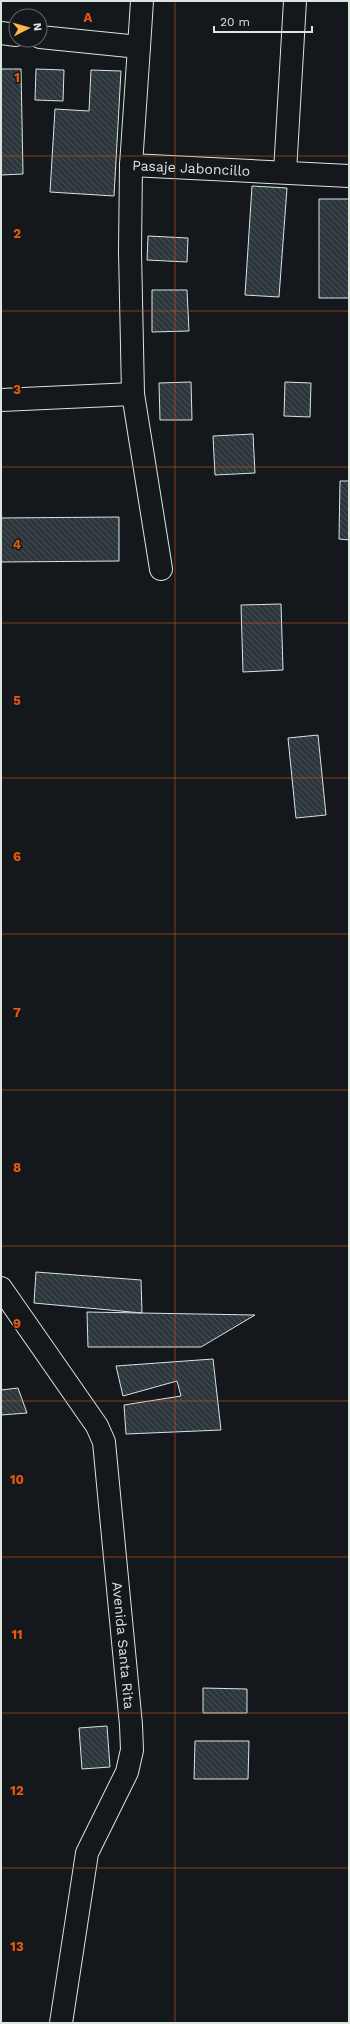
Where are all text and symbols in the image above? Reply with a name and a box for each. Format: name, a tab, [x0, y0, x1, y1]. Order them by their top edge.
north arrow	[8, 8, 48, 48]
scale bar	[214, 8, 312, 34]
text: A	[84, 10, 93, 25]
text: 20 m	[220, 15, 250, 29]
text: N	[31, 22, 44, 32]
text: 1	[14, 70, 20, 85]
street label: Pasaje Jaboncillo	[132, 157, 251, 179]
text: 2	[13, 226, 21, 241]
text: 3	[13, 382, 21, 397]
text: 4	[13, 537, 22, 552]
text: 5	[13, 693, 21, 708]
text: 6	[13, 849, 21, 864]
text: 7	[13, 1005, 21, 1020]
text: 8	[13, 1160, 21, 1175]
text: 9	[13, 1316, 21, 1331]
text: 10	[10, 1472, 24, 1487]
street label: Avenida Santa Rita	[109, 1581, 137, 1710]
text: 11	[11, 1627, 23, 1642]
text: 12	[10, 1783, 24, 1798]
text: 13	[10, 1939, 24, 1954]

